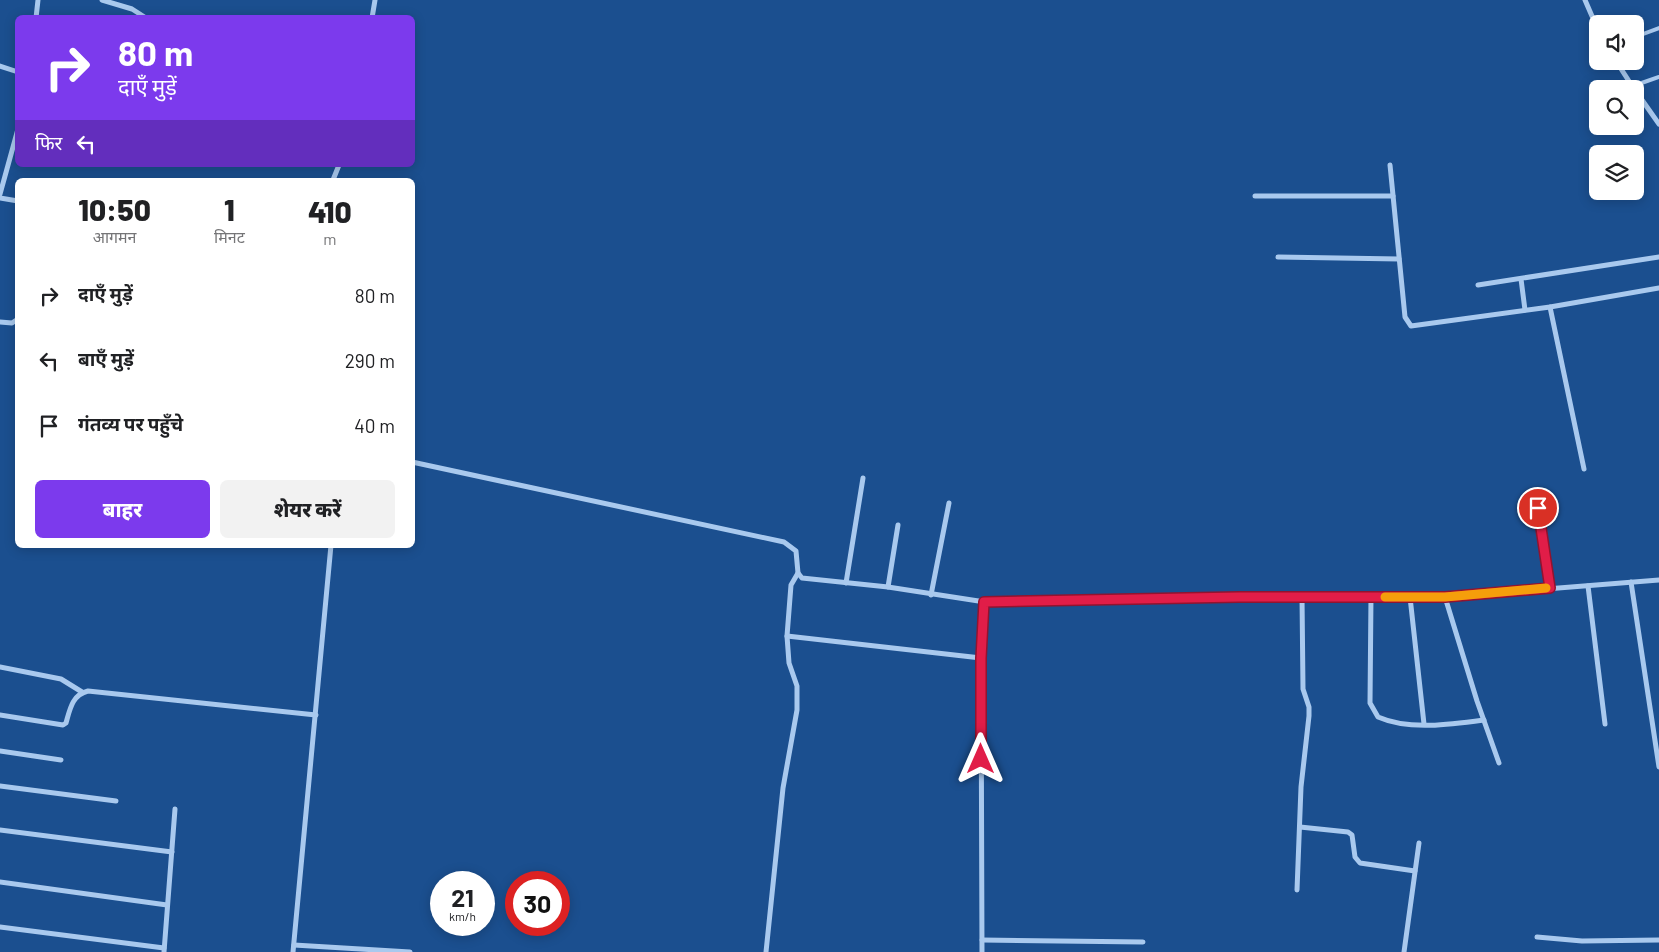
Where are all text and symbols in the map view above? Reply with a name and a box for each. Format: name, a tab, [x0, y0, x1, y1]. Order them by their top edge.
map controls	[1589, 15, 1644, 200]
button: sound	[1589, 15, 1644, 70]
text: 80 m	[118, 31, 193, 73]
icon: right	[35, 35, 100, 100]
text: दाएँ मुड़ें	[118, 73, 177, 99]
button: search	[1589, 80, 1644, 135]
icon: left	[72, 130, 100, 158]
text: फिर	[35, 131, 62, 154]
button: layers	[1589, 145, 1644, 200]
text: 10:50	[78, 191, 151, 227]
text: 1	[224, 191, 235, 227]
text: 410	[308, 193, 352, 229]
text: आगमन	[93, 227, 136, 246]
text: मिनट	[214, 227, 245, 246]
text: m	[323, 229, 336, 248]
icon: right	[35, 282, 63, 310]
text: दाएँ मुड़ें	[78, 282, 133, 305]
text: 80 m	[355, 284, 395, 307]
icon: left	[35, 347, 63, 375]
text: बाएँ मुड़ें	[78, 347, 134, 370]
text: 290 m	[345, 349, 395, 372]
icon: arrive	[35, 412, 63, 440]
text: गंतव्य पर पहुँचे	[78, 412, 183, 435]
text: 40 m	[354, 414, 395, 437]
button: बाहर	[35, 480, 210, 538]
button: शेयर करें	[220, 480, 395, 538]
pin	[1517, 487, 1559, 529]
icon: arrive	[1524, 494, 1552, 522]
position arrow	[954, 732, 1006, 784]
speed limit sign: 30	[505, 871, 570, 936]
text: 21	[451, 882, 474, 912]
text: km/h	[449, 909, 476, 923]

